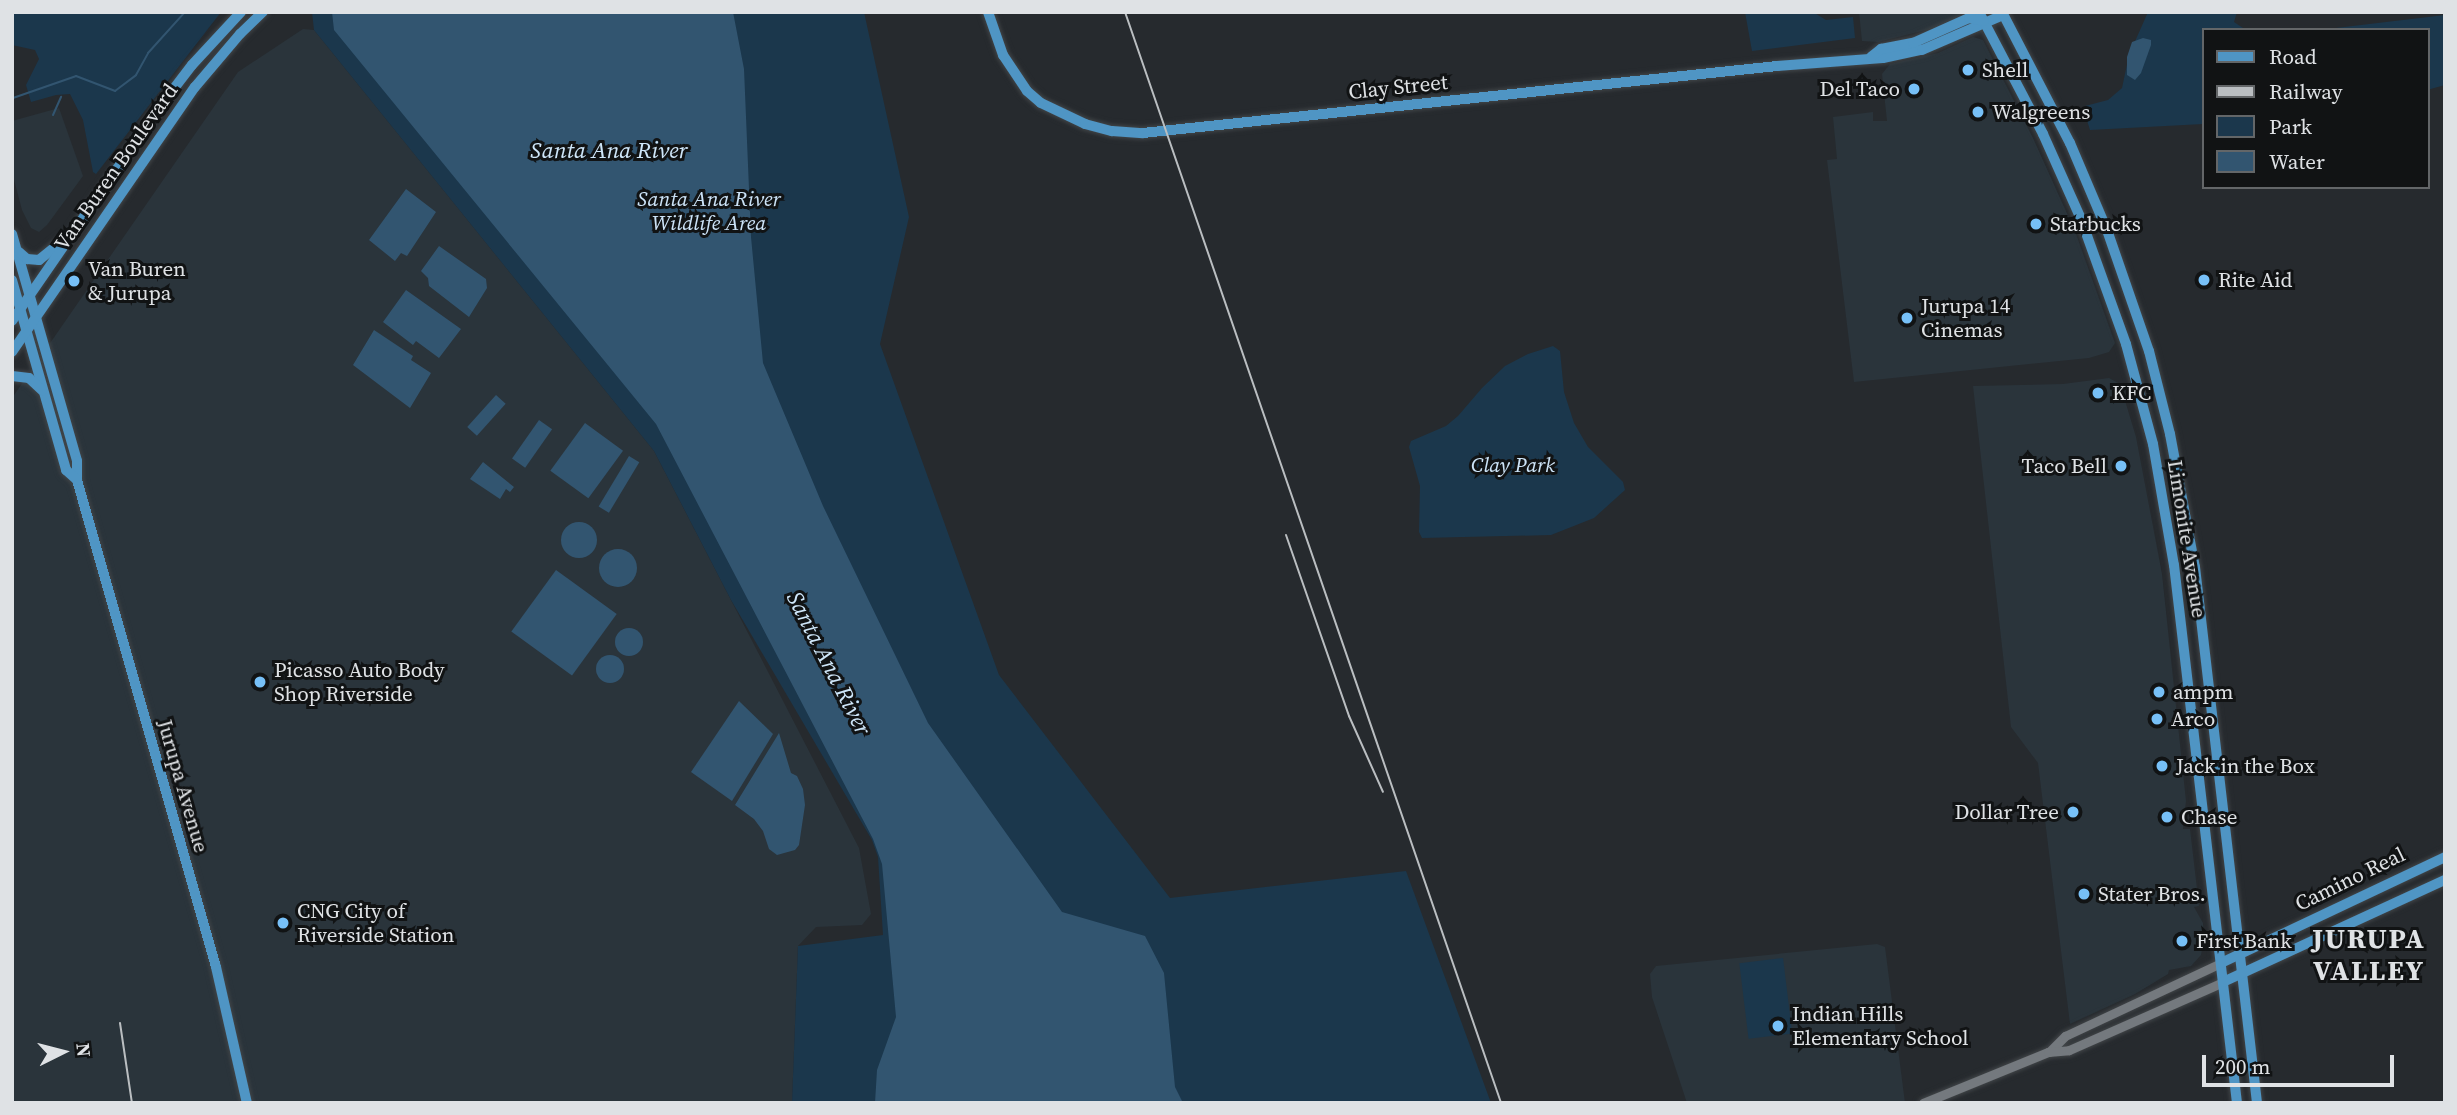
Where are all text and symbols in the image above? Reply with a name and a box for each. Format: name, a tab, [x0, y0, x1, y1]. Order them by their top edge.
legend	[2202, 28, 2429, 189]
text: Road	[2269, 42, 2317, 71]
place label: Shell	[1982, 57, 2028, 83]
marker: Shell	[1960, 62, 1976, 78]
street label: Clay Street	[1347, 69, 1449, 105]
place label: Del Taco	[1819, 76, 1900, 102]
text: Railway	[2269, 77, 2343, 106]
street label: Van Buren Boulevard	[49, 79, 183, 255]
marker: Del Taco	[1906, 81, 1922, 97]
place label: Walgreens	[1992, 99, 2090, 125]
marker: Walgreens	[1970, 104, 1986, 120]
text: Park	[2269, 112, 2312, 141]
water label: Santa Ana River	[530, 136, 688, 164]
text: Water	[2269, 147, 2325, 176]
park label: Santa Ana River Wildlife Area	[637, 186, 781, 236]
place label: Starbucks	[2050, 211, 2141, 237]
marker: Starbucks	[2028, 216, 2044, 232]
place label: Van Buren & Jurupa	[88, 256, 186, 306]
place label: Rite Aid	[2218, 267, 2292, 293]
marker: Rite Aid	[2196, 272, 2212, 288]
marker: Van Buren & Jurupa	[66, 273, 82, 289]
place label: Jurupa 14 Cinemas	[1921, 293, 2010, 343]
marker: Jurupa 14 Cinemas	[1899, 310, 1915, 326]
place label: KFC	[2112, 380, 2151, 406]
marker: KFC	[2090, 385, 2106, 401]
park label: Clay Park	[1471, 452, 1555, 478]
place label: Taco Bell	[2022, 453, 2107, 479]
marker: Taco Bell	[2113, 458, 2129, 474]
street label: Limonite Avenue	[2162, 458, 2212, 620]
water label: Santa Ana River	[781, 587, 877, 739]
place label: Picasso Auto Body Shop Riverside	[274, 657, 445, 707]
marker: Picasso Auto Body Shop Riverside	[252, 674, 268, 690]
place label: ampm	[2173, 679, 2233, 705]
marker: ampm	[2151, 684, 2167, 700]
place label: Arco	[2171, 706, 2215, 732]
marker: Arco	[2149, 711, 2165, 727]
street label: Jurupa Avenue	[152, 717, 214, 855]
place label: Jack in the Box	[2176, 753, 2315, 779]
marker: Jack in the Box	[2154, 758, 2170, 774]
place label: Dollar Tree	[1954, 799, 2059, 825]
marker: Dollar Tree	[2065, 804, 2081, 820]
place label: Chase	[2181, 804, 2237, 830]
marker: Chase	[2159, 809, 2175, 825]
street label: Camino Real	[2291, 842, 2409, 916]
place label: Stater Bros.	[2098, 881, 2206, 907]
marker: Stater Bros.	[2076, 886, 2092, 902]
place label: CNG City of Riverside Station	[297, 898, 454, 948]
marker: CNG City of Riverside Station	[275, 915, 291, 931]
district label: JURUPA VALLEY	[2313, 921, 2425, 987]
place label: First Bank	[2196, 928, 2292, 954]
marker: First Bank	[2174, 933, 2190, 949]
place label: Indian Hills Elementary School	[1792, 1001, 1969, 1051]
north arrow	[28, 1017, 98, 1087]
marker: Indian Hills Elementary School	[1770, 1018, 1786, 1034]
text: N	[70, 1042, 98, 1058]
scale bar	[2205, 1042, 2398, 1086]
text: 200 m	[2215, 1052, 2270, 1081]

